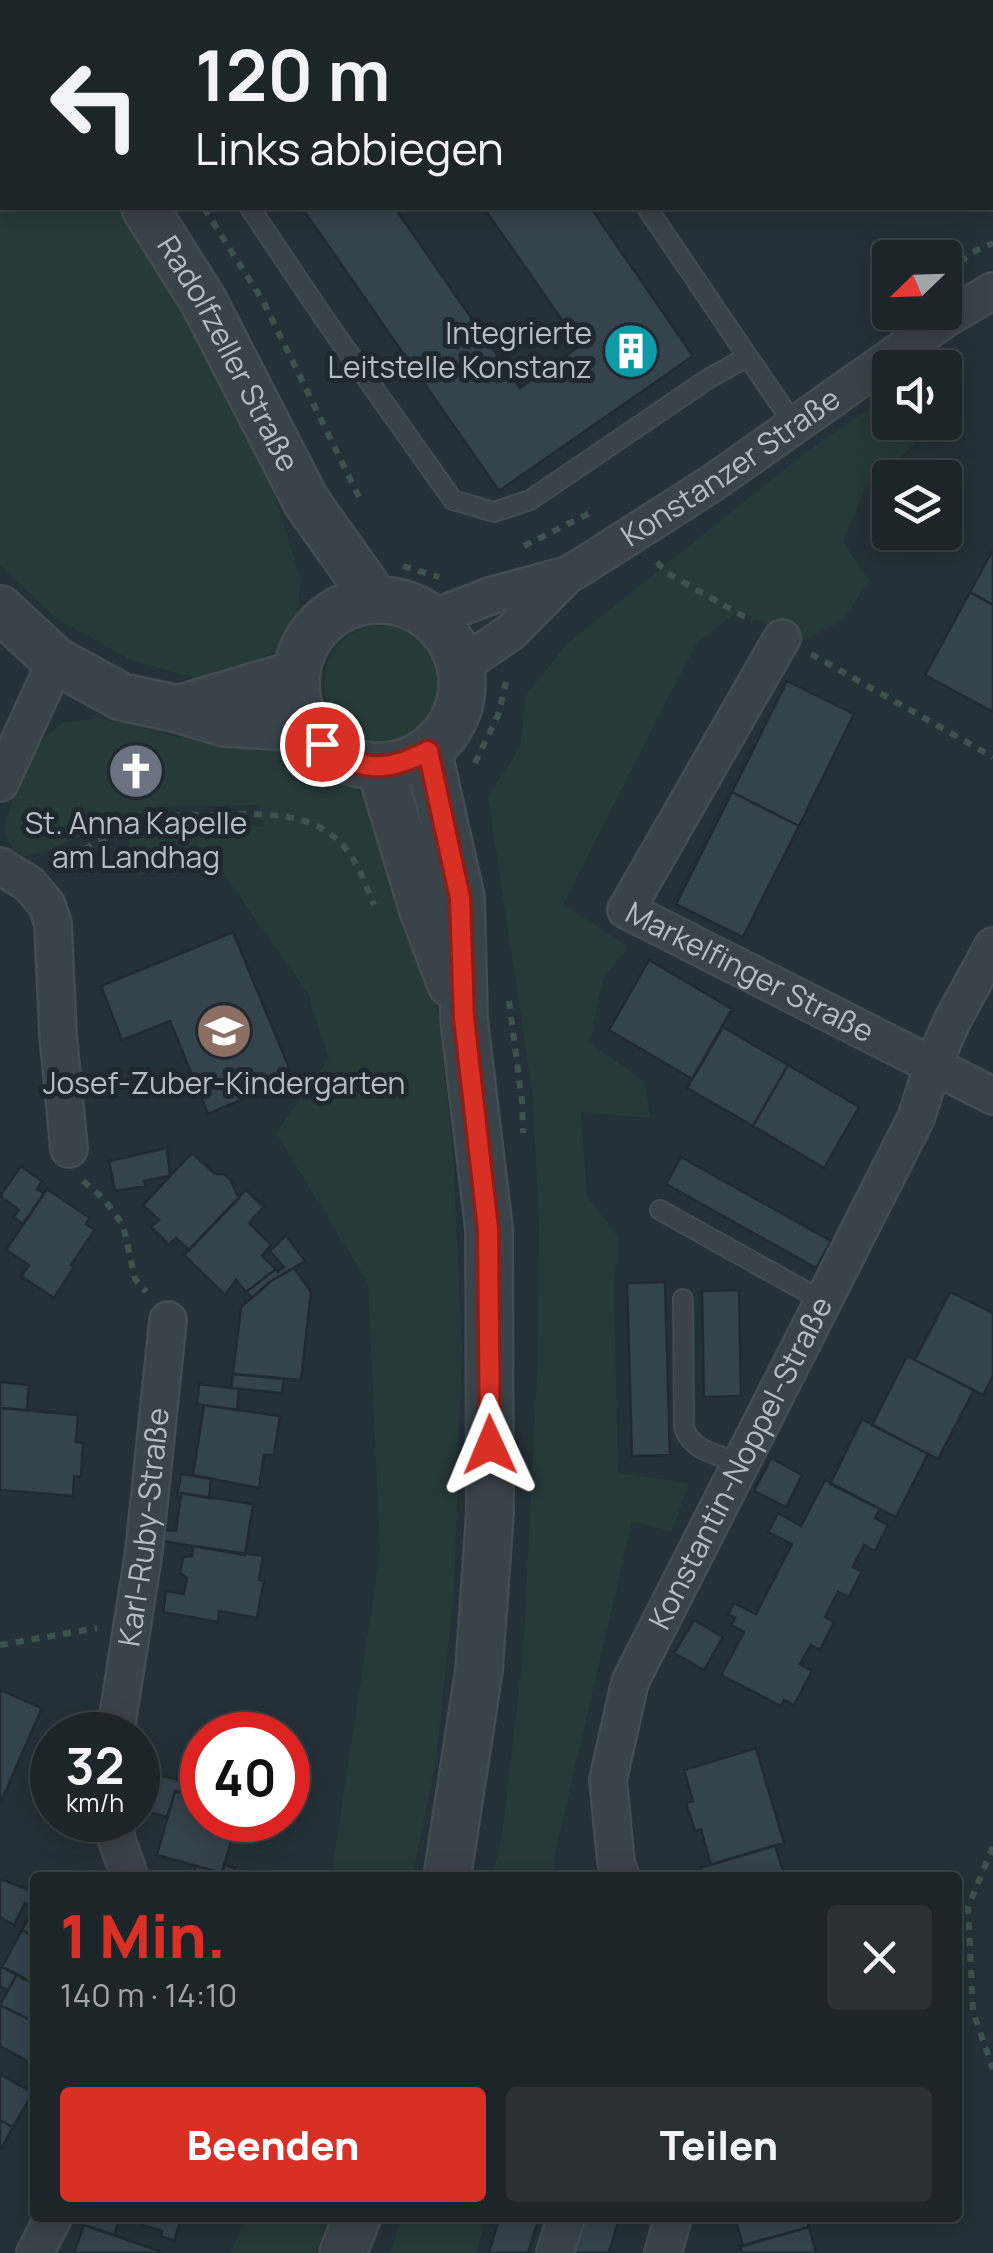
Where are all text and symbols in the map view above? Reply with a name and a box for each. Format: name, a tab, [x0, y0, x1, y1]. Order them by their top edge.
text: 120 m	[195, 26, 390, 122]
icon: left	[30, 40, 160, 170]
text: Links abbiegen	[195, 117, 504, 179]
street label: Radolfzeller Straße	[148, 227, 309, 478]
north arrow	[872, 240, 962, 330]
map controls	[872, 240, 962, 550]
place label: Integrierte Leitstelle Konstanz	[328, 312, 592, 387]
building icon: Integrierte Leitstelle Konstanz	[601, 321, 661, 381]
button: sound	[872, 350, 962, 440]
street label: Konstanzer Straße	[613, 377, 848, 555]
button: layers	[872, 460, 962, 550]
pin	[280, 702, 365, 787]
icon: arrive	[295, 717, 350, 772]
church icon: St. Anna Kapelle am Landhag	[106, 741, 166, 801]
place label: St. Anna Kapelle am Landhag	[25, 802, 247, 877]
street label: Markelfinger Straße	[619, 891, 881, 1051]
school or university icon: Josef-Zuber-Kindergarten	[194, 1001, 254, 1061]
place label: Josef-Zuber-Kindergarten	[43, 1062, 405, 1103]
street label: Konstantin-Noppel-Straße	[638, 1289, 841, 1636]
position arrow	[438, 1393, 542, 1497]
street label: Karl-Ruby-Straße	[107, 1406, 178, 1649]
speed limit sign: 40	[180, 1712, 310, 1842]
text: 32	[66, 1731, 124, 1799]
text: km/h	[66, 1785, 124, 1820]
text: 1 Min.	[60, 1894, 226, 1976]
button: close	[827, 1905, 932, 2010]
text: 140 m · 14:10	[60, 1973, 237, 2017]
button: Beenden	[60, 2087, 486, 2202]
button: Teilen	[506, 2087, 932, 2202]

